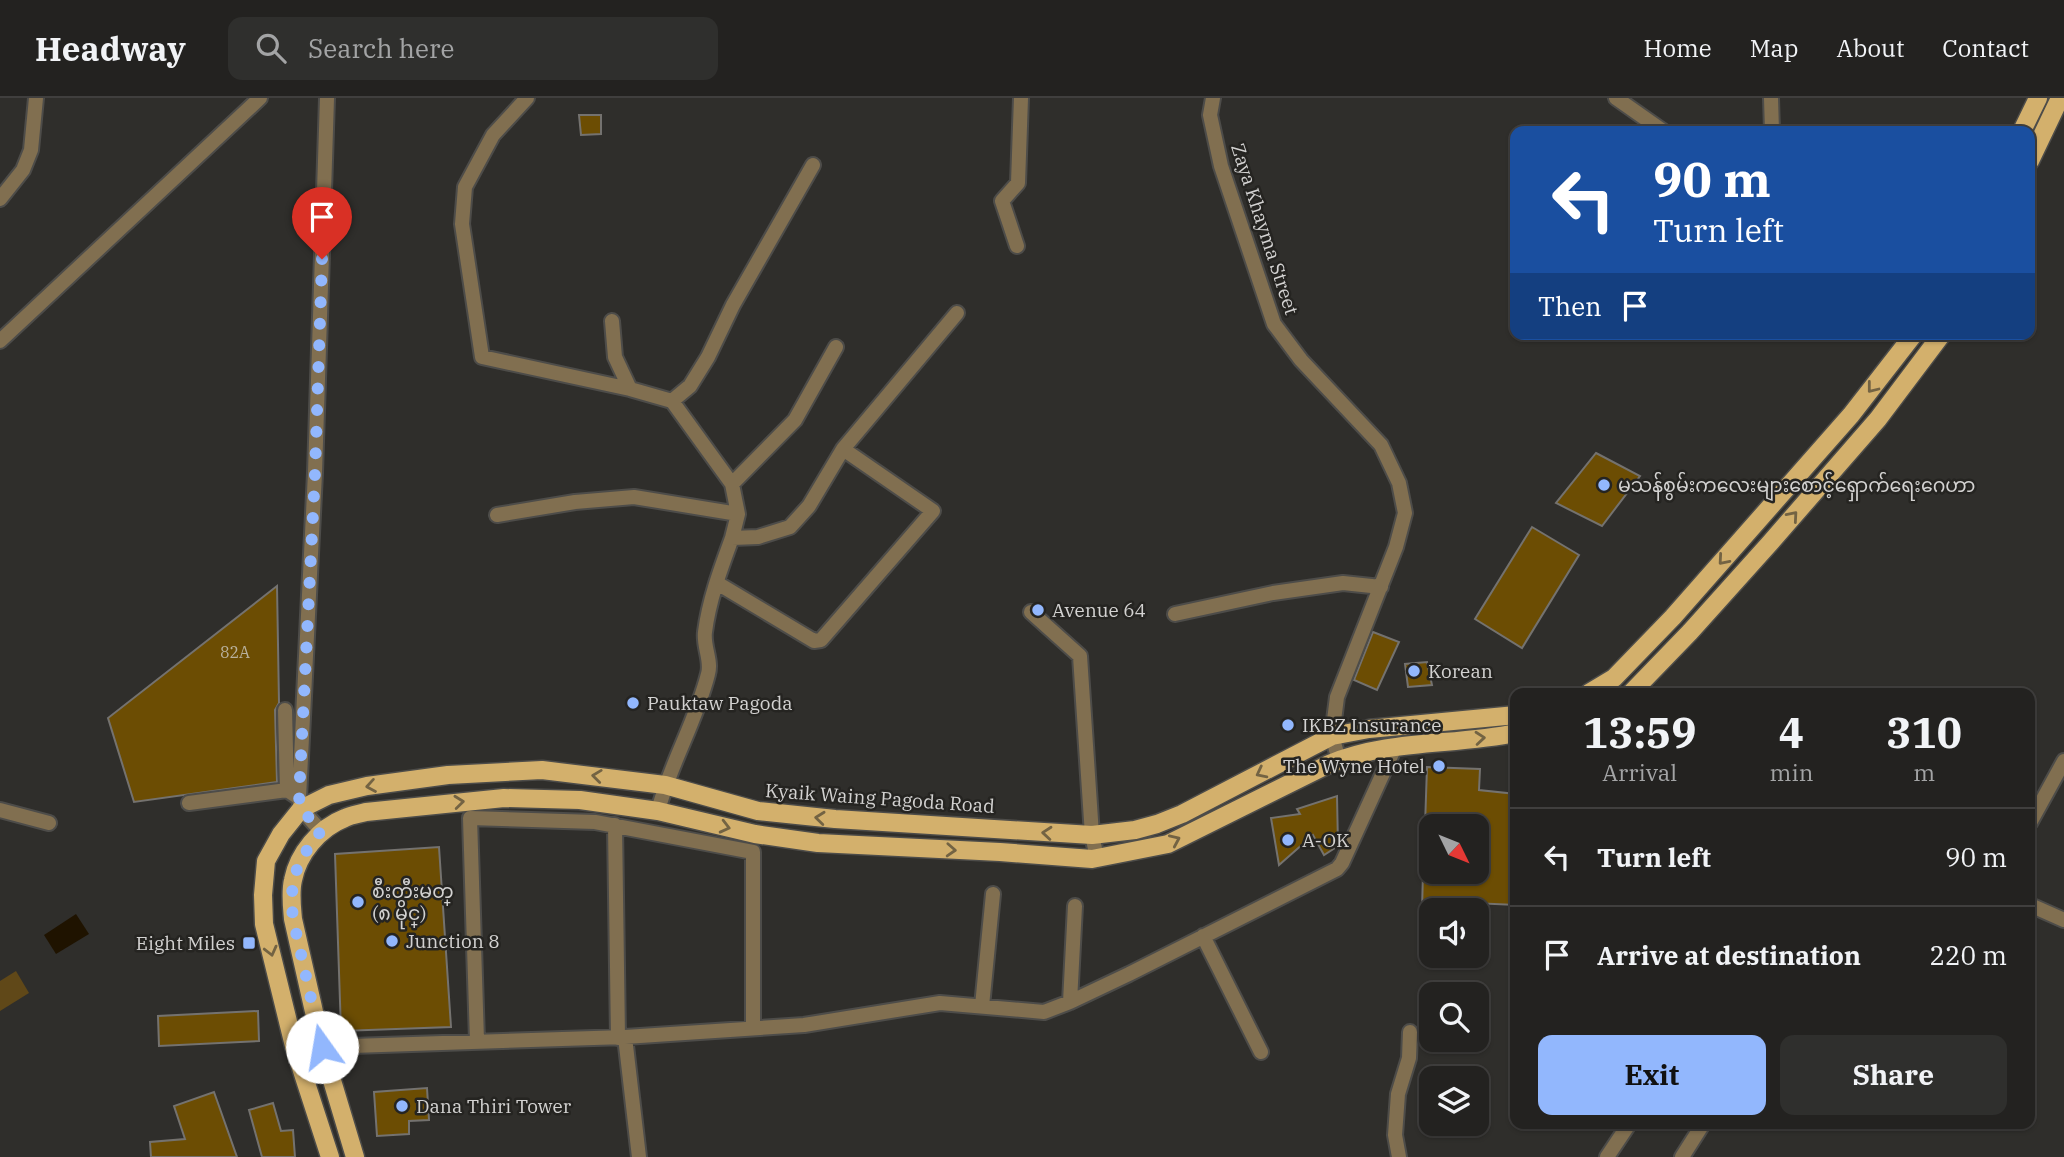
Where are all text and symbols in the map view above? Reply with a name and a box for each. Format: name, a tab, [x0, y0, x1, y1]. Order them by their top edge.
search box	[228, 17, 718, 80]
text: Headway	[35, 27, 186, 70]
icon: search	[252, 29, 290, 67]
text: Search here	[308, 31, 454, 65]
text: Home	[1644, 32, 1712, 64]
text: Map	[1750, 32, 1798, 64]
text: About	[1836, 32, 1904, 64]
text: Contact	[1942, 32, 2029, 64]
street label: Zaya Khayma Street	[1226, 140, 1304, 318]
text: 90 m	[1653, 147, 1771, 210]
icon: left	[1538, 154, 1629, 245]
pin	[292, 187, 352, 259]
icon: arrive	[303, 198, 341, 236]
text: Turn left	[1653, 209, 1784, 251]
icon: arrive	[1616, 287, 1654, 325]
text: Then	[1538, 289, 1602, 323]
one-way arrow	[1868, 380, 1881, 393]
place label: မသန်စွမ်းကလေးများစောင့်ရှောက်ရေးဂေဟာ	[1618, 471, 1975, 502]
marker: မသန်စွမ်းကလေးများစောင့်ရှောက်ရေးဂေဟာ	[1596, 477, 1612, 493]
one-way arrow	[1785, 512, 1797, 525]
one-way arrow	[1719, 552, 1731, 565]
place label: Avenue 64	[1052, 598, 1146, 622]
marker: Avenue 64	[1030, 602, 1046, 618]
house number: 82A	[220, 642, 250, 662]
place label: Korean	[1428, 659, 1493, 683]
marker: Korean	[1406, 663, 1422, 679]
place label: Pauktaw Pagoda	[647, 691, 793, 715]
marker: Pauktaw Pagoda	[625, 695, 641, 711]
text: 13:59	[1583, 705, 1697, 760]
text: 4	[1779, 705, 1804, 760]
text: 310	[1886, 705, 1962, 760]
place label: IKBZ Insurance	[1302, 713, 1441, 737]
marker: IKBZ Insurance	[1280, 717, 1296, 733]
one-way arrow	[1475, 731, 1486, 746]
place label: The Wyne Hotel	[1283, 754, 1425, 778]
text: Arrival	[1602, 757, 1677, 787]
text: min	[1770, 757, 1813, 787]
text: m	[1913, 757, 1935, 787]
marker: The Wyne Hotel	[1431, 758, 1447, 774]
one-way arrow	[1256, 764, 1269, 778]
one-way arrow	[591, 769, 603, 784]
one-way arrow	[365, 778, 377, 793]
street label: Kyaik Waing Pagoda Road	[764, 778, 996, 818]
one-way arrow	[453, 795, 465, 810]
one-way arrow	[814, 810, 826, 825]
north arrow	[1419, 814, 1489, 884]
map controls	[1419, 814, 1489, 1136]
one-way arrow	[719, 819, 731, 833]
one-way arrow	[1041, 825, 1053, 840]
place label: A-OK	[1302, 828, 1350, 852]
marker: A-OK	[1280, 832, 1296, 848]
one-way arrow	[1168, 834, 1180, 848]
icon: left	[1538, 838, 1576, 876]
text: Turn left	[1597, 840, 1711, 874]
text: 90 m	[1945, 840, 2007, 874]
one-way arrow	[945, 842, 956, 857]
place label: စီးတီးမတ္ (၈ မိုင္)	[372, 877, 454, 930]
marker: စီးတီးမတ္ (၈ မိုင္)	[350, 894, 366, 910]
button: sound	[1419, 898, 1489, 968]
place label: Junction 8	[406, 929, 500, 953]
place label: Eight Miles	[136, 931, 235, 955]
marker: Junction 8	[384, 933, 400, 949]
marker: Eight Miles	[241, 935, 257, 951]
icon: arrive	[1538, 936, 1576, 974]
text: Arrive at destination	[1597, 938, 1861, 972]
text: 220 m	[1929, 938, 2007, 972]
one-way arrow	[263, 944, 277, 956]
button: search	[1419, 982, 1489, 1052]
position arrow	[285, 1010, 359, 1084]
button: Exit	[1538, 1035, 1766, 1115]
button: Share	[1780, 1035, 2007, 1115]
button: layers	[1419, 1066, 1489, 1136]
place label: Dana Thiri Tower	[416, 1094, 572, 1118]
marker: Dana Thiri Tower	[394, 1098, 410, 1114]

